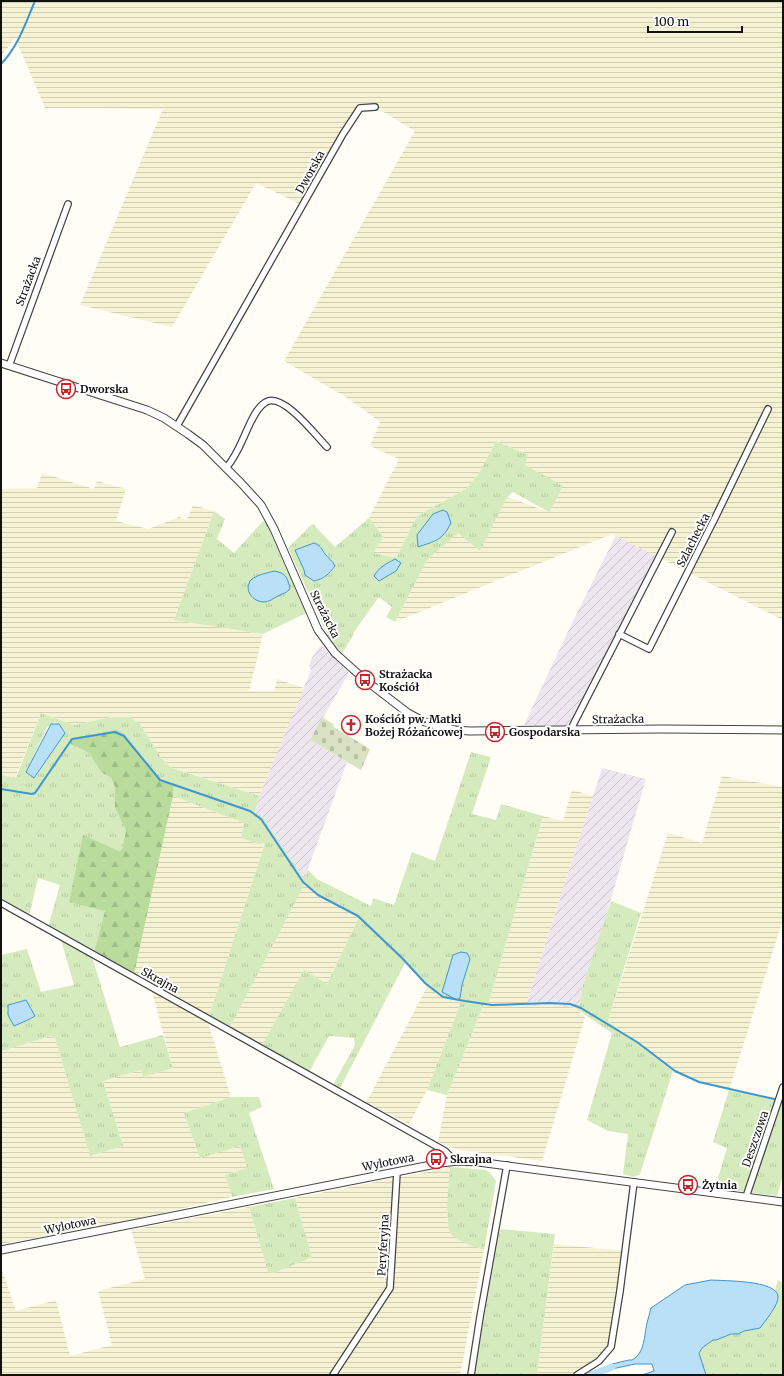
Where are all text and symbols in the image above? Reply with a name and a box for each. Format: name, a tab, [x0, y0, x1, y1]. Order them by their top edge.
scale bar	[648, 8, 742, 34]
text: 100 m	[654, 14, 689, 29]
street label: Dworska	[292, 148, 328, 196]
street label: Strażacka	[13, 254, 44, 308]
bus stop icon: Dworska	[55, 378, 77, 400]
place label: Dworska	[80, 382, 128, 396]
street label: Szlachecka	[673, 511, 713, 569]
street label: Strażacka	[307, 588, 343, 640]
place label: Strażacka Kościół	[379, 667, 432, 694]
bus stop icon: Strażacka Kościół	[354, 669, 376, 691]
place label: Kościół pw. Matki Bożej Różańcowej	[365, 712, 463, 739]
street label: Strażacka	[592, 712, 644, 726]
church icon: Kościół pw. Matki Bożej Różańcowej	[340, 714, 362, 736]
bus stop icon: Gospodarska	[484, 721, 506, 743]
place label: Gospodarska	[509, 725, 580, 739]
street label: Skrajna	[139, 964, 181, 996]
street label: Deszczowa	[739, 1109, 771, 1169]
bus stop icon: Skrajna	[425, 1148, 447, 1170]
street label: Wylotowa	[360, 1150, 415, 1174]
place label: Skrajna	[450, 1152, 492, 1166]
bus stop icon: Żytnia	[677, 1174, 699, 1196]
place label: Żytnia	[702, 1178, 737, 1192]
street label: Wylotowa	[42, 1213, 97, 1237]
street label: Peryferyjna	[374, 1214, 392, 1276]

